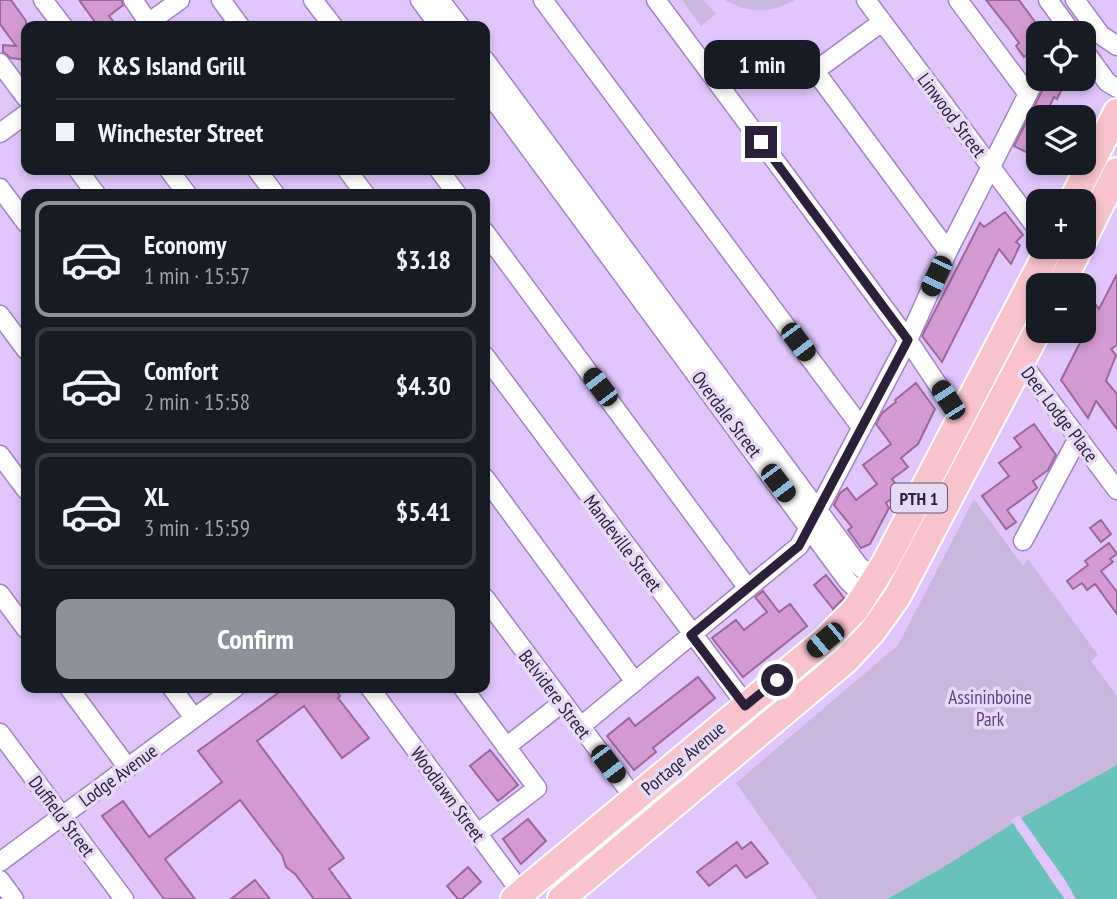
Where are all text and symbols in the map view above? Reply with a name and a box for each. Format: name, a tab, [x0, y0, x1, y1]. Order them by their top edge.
map controls	[1026, 21, 1096, 343]
button: locate	[1026, 21, 1096, 91]
callout: 1 min	[703, 40, 819, 90]
text: K&S Island Grill	[98, 49, 245, 82]
text: 1 min	[739, 50, 785, 79]
street label: Linwood Street	[913, 68, 992, 163]
button: layers	[1026, 105, 1096, 175]
text: Winchester Street	[98, 116, 263, 149]
route end	[745, 126, 777, 158]
button: +	[1026, 189, 1096, 259]
icon: car	[60, 228, 123, 291]
text: Economy	[144, 228, 226, 261]
text: $3.18	[396, 243, 451, 276]
car	[918, 253, 955, 299]
text: 1 min · 15:57	[144, 261, 250, 290]
button: −	[1026, 273, 1096, 343]
car	[777, 319, 820, 365]
icon: car	[60, 354, 123, 417]
text: Comfort	[144, 354, 218, 387]
street label: Deer Lodge Place	[1016, 362, 1104, 467]
car	[579, 364, 622, 410]
street label: Overdale Street	[687, 366, 768, 463]
text: $4.30	[396, 369, 451, 402]
car	[928, 377, 969, 423]
text: 2 min · 15:58	[144, 387, 250, 416]
car	[757, 460, 800, 506]
icon: car	[60, 480, 123, 543]
text: XL	[144, 480, 169, 513]
road number: PTH 1	[891, 484, 947, 512]
street label: Mandeville Street	[579, 490, 668, 597]
text: $5.41	[396, 495, 451, 528]
text: 3 min · 15:59	[144, 513, 250, 542]
button: Confirm	[56, 599, 455, 679]
car	[803, 618, 848, 662]
street label: Belvidere Street	[514, 645, 597, 744]
route start	[761, 664, 793, 696]
park label: Assininboine Park	[948, 685, 1032, 731]
street label: Portage Avenue	[636, 716, 730, 800]
street label: Lodge Avenue	[74, 738, 162, 811]
car	[587, 741, 630, 787]
street label: Woodlawn Street	[405, 742, 491, 847]
street label: Duffield Street	[24, 771, 101, 862]

